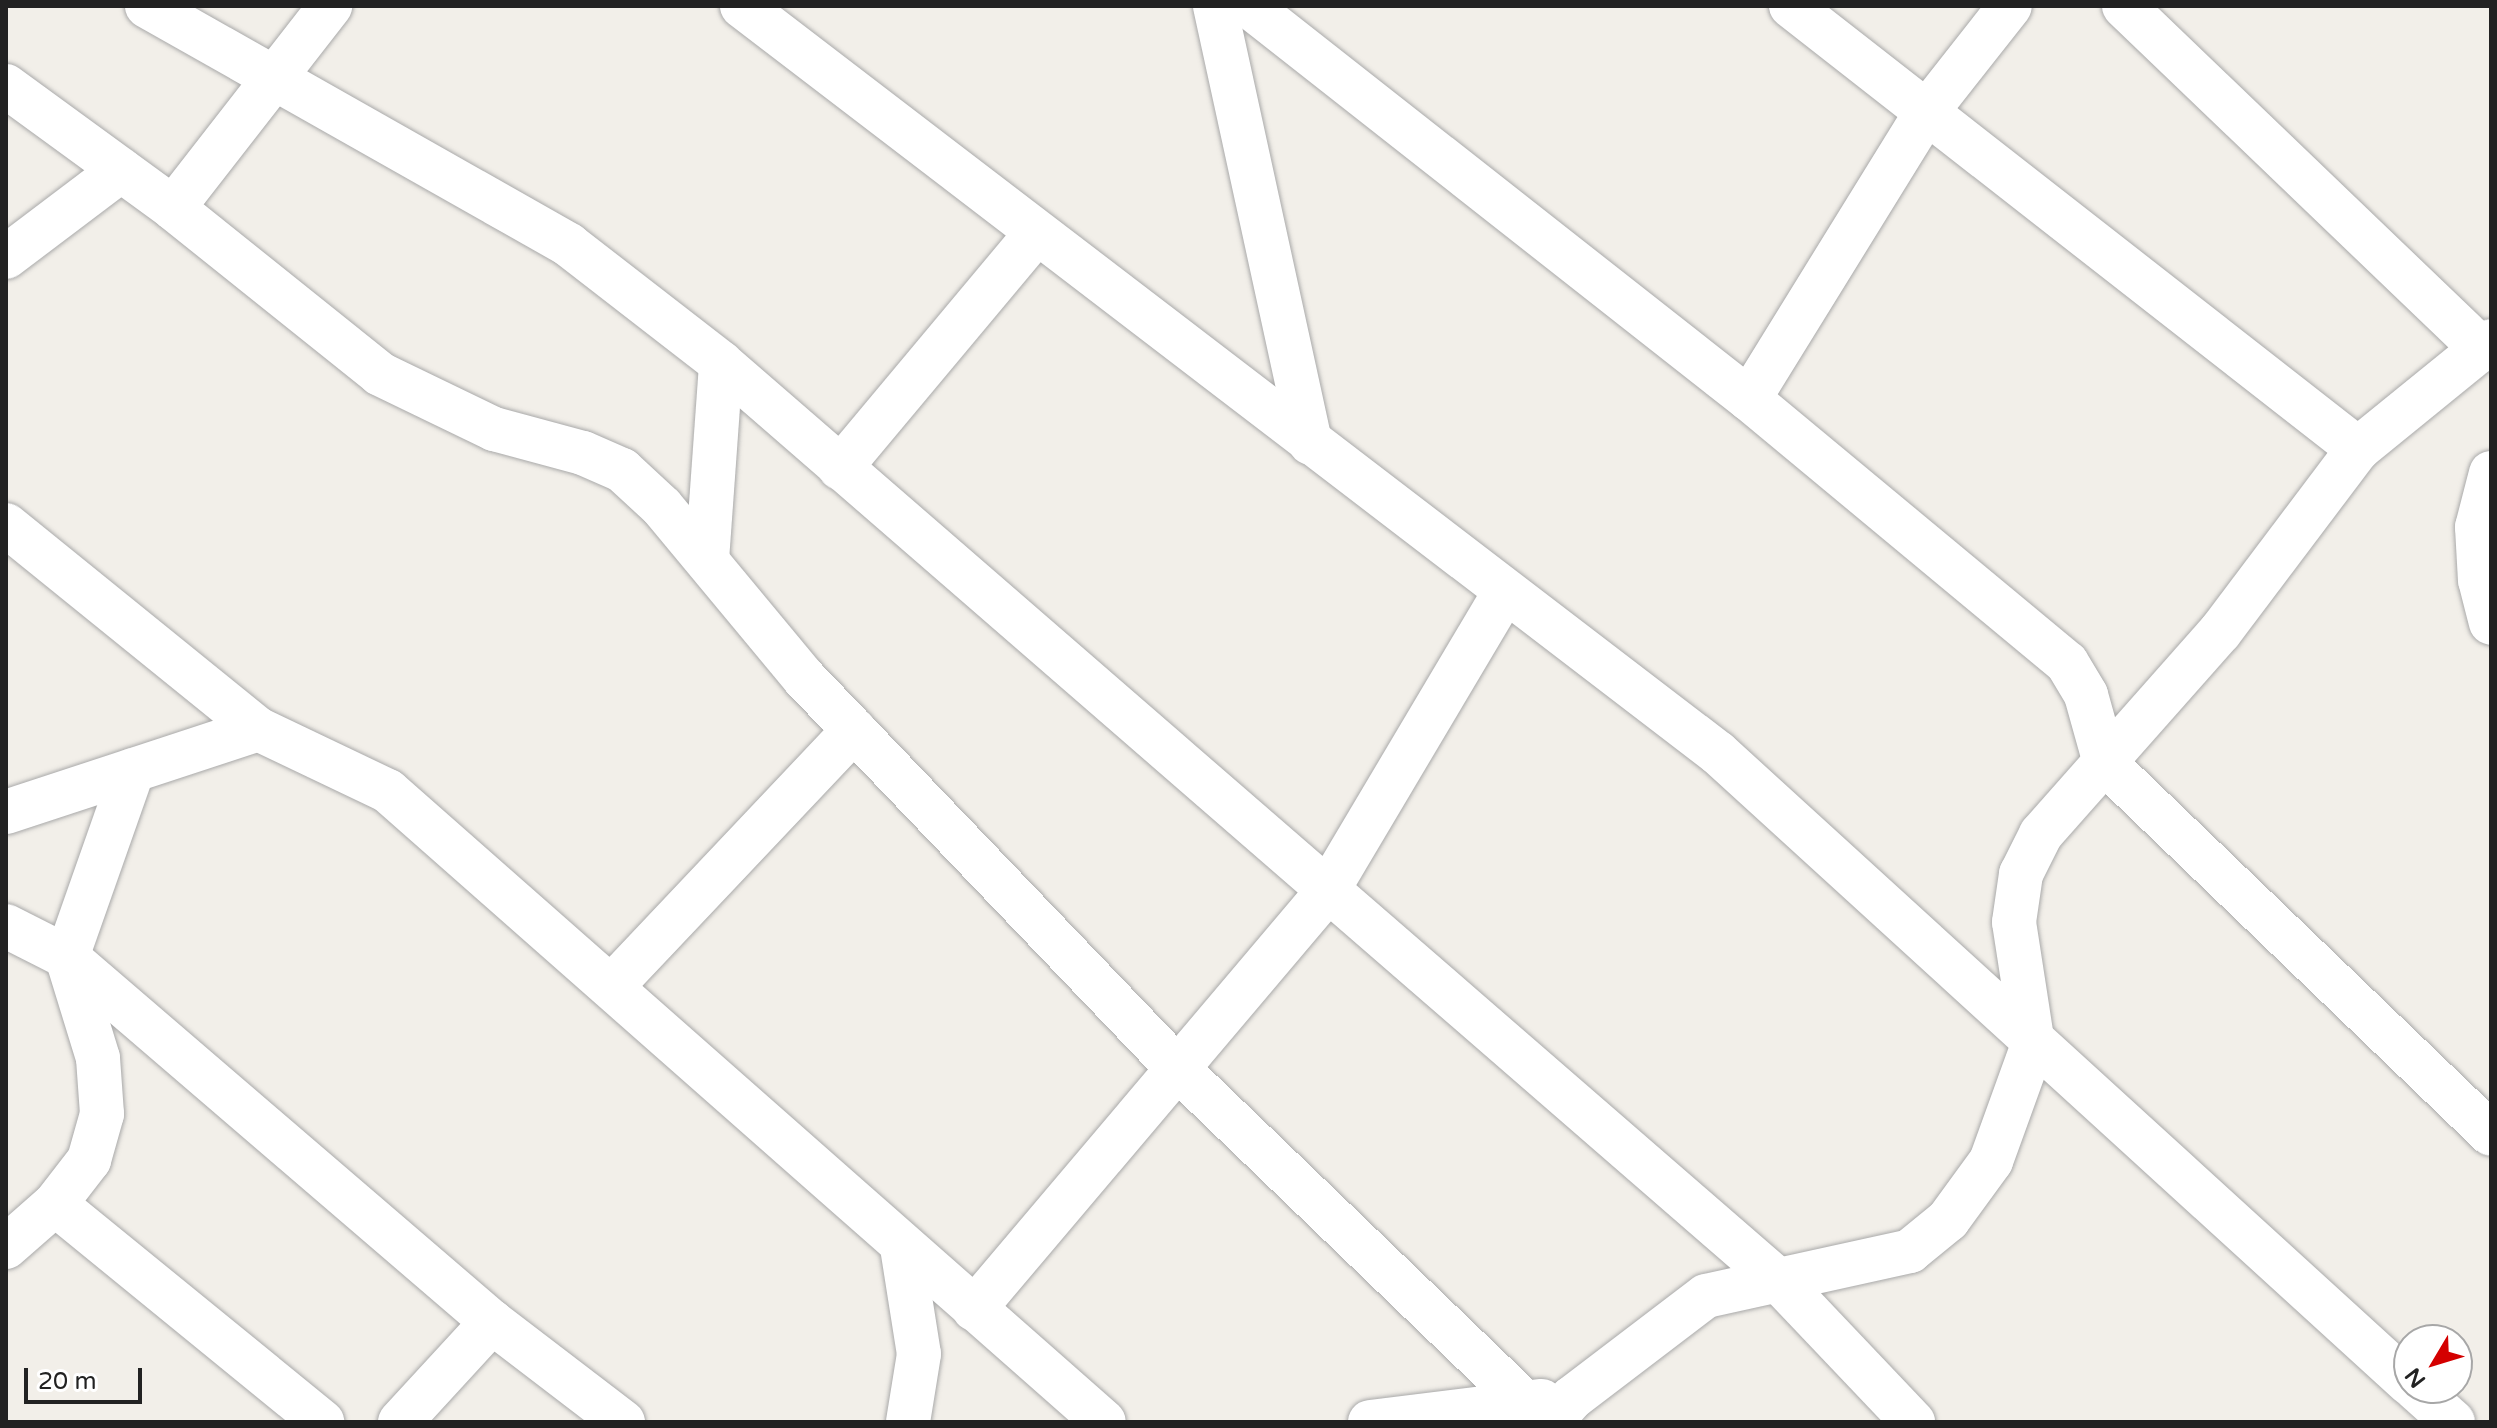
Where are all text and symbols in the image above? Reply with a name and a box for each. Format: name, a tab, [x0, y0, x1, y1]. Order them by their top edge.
north arrow	[2393, 1324, 2473, 1404]
scale bar	[28, 1352, 146, 1402]
text: N	[2400, 1363, 2431, 1393]
text: 20 m	[38, 1367, 96, 1396]

